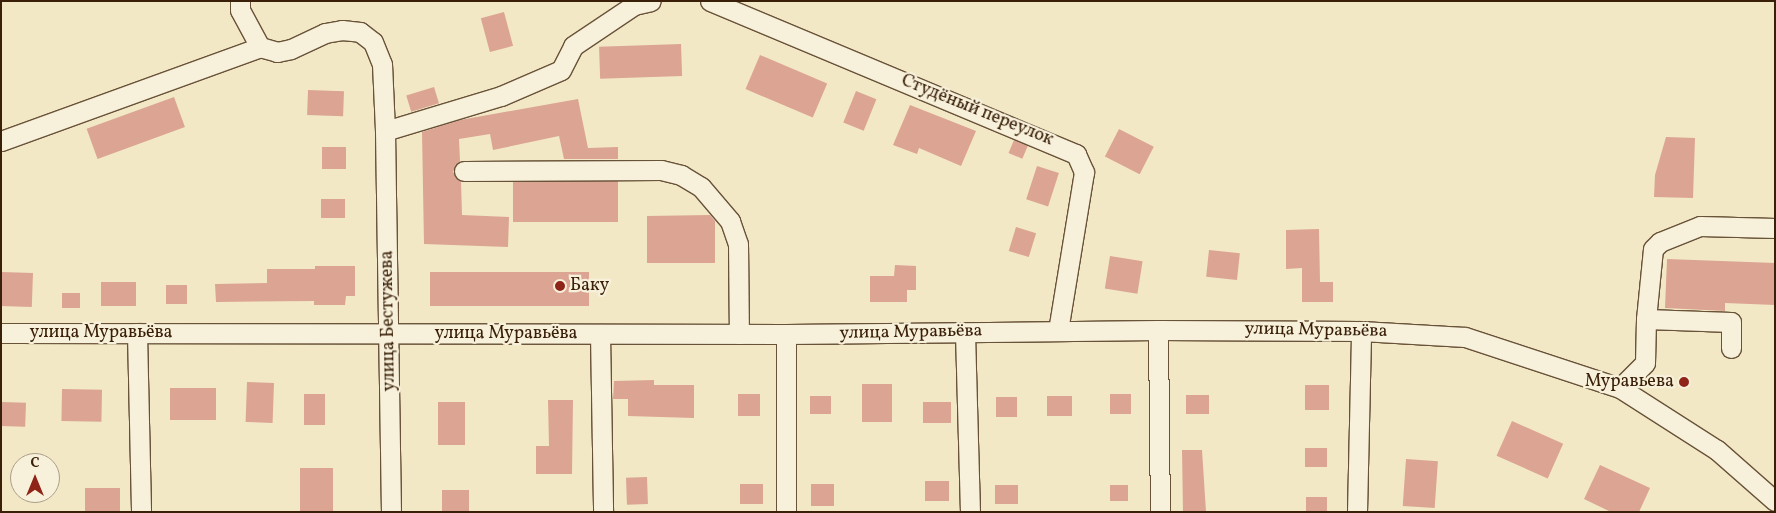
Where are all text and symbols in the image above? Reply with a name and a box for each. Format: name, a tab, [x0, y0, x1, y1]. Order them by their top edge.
street label: Студёный переулок	[898, 71, 1056, 151]
street label: улица Бестужева	[377, 250, 401, 392]
place label: Баку	[570, 275, 609, 297]
marker: Баку	[554, 280, 566, 292]
street label: улица Муравьёва	[1244, 319, 1388, 343]
street label: улица Муравьёва	[839, 321, 983, 345]
street label: улица Муравьёва	[29, 322, 173, 344]
street label: улица Муравьёва	[434, 323, 578, 345]
place label: Муравьева	[1585, 371, 1674, 393]
marker: Муравьева	[1678, 376, 1690, 388]
north arrow	[10, 453, 60, 503]
text: С	[30, 454, 40, 473]

